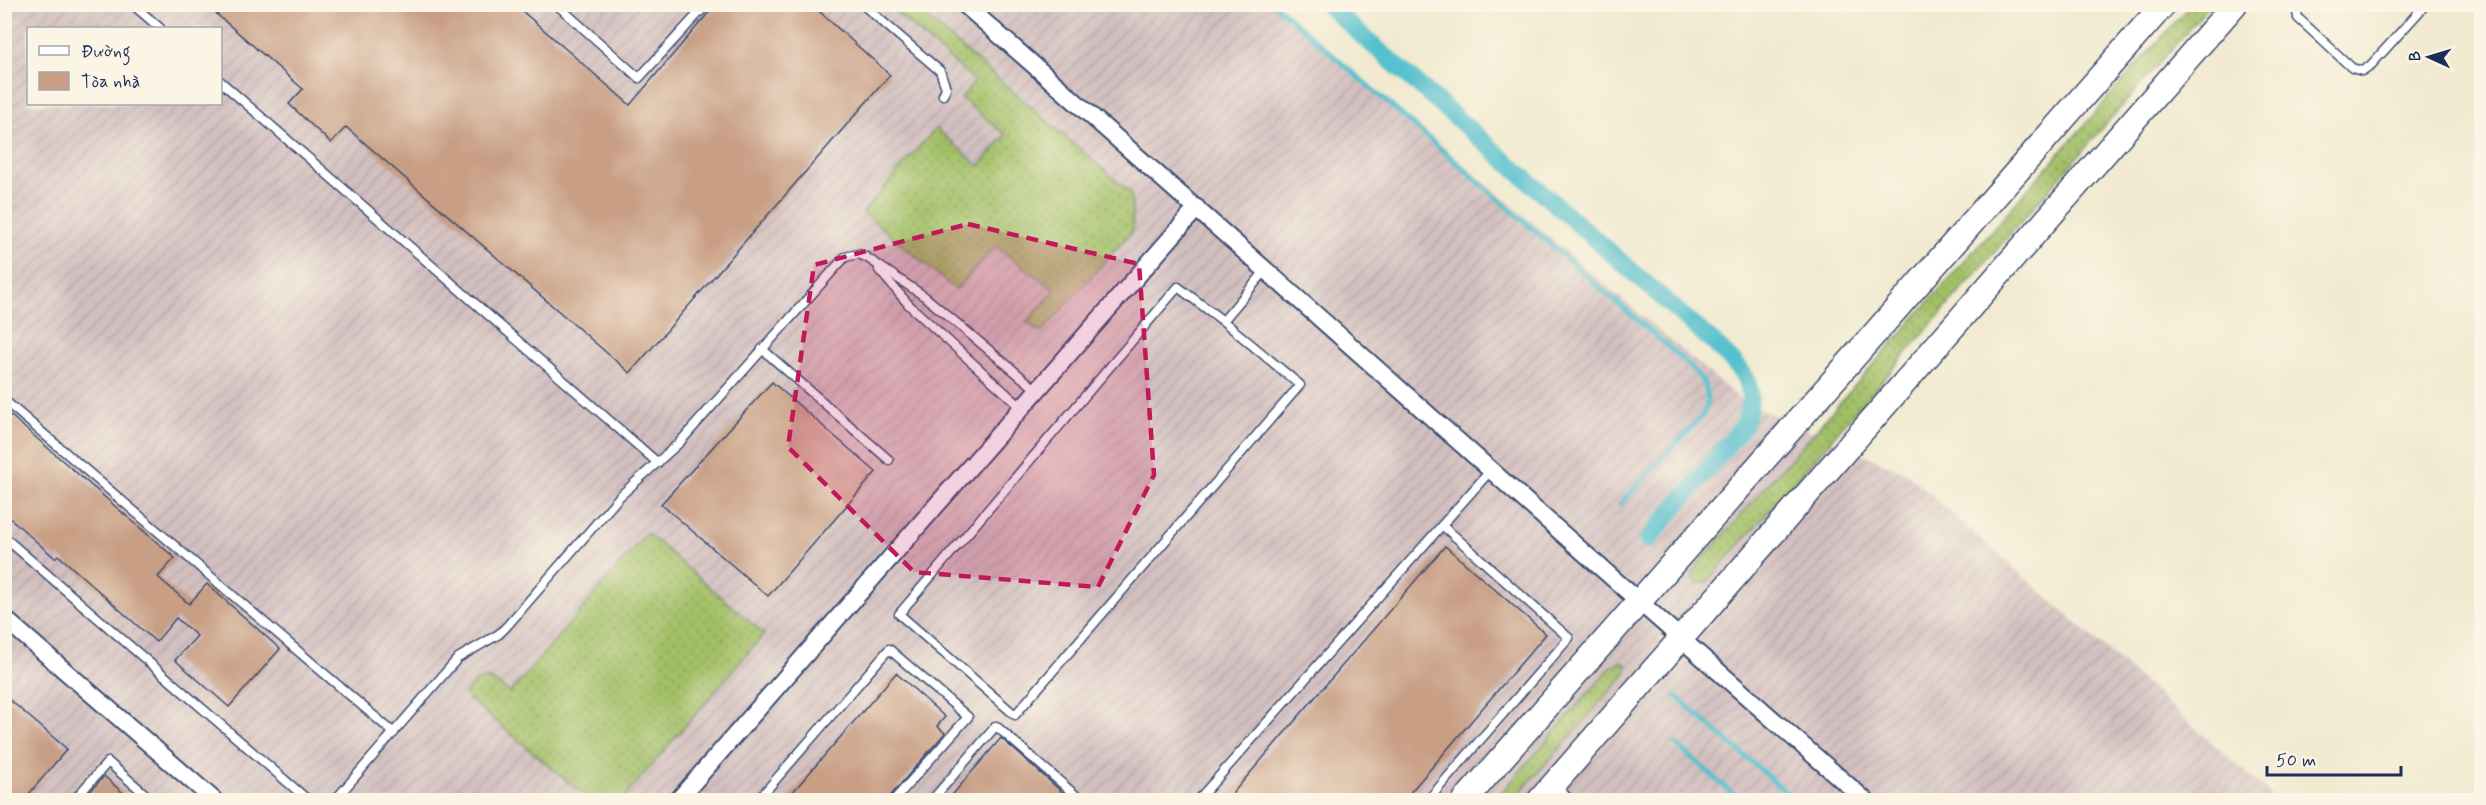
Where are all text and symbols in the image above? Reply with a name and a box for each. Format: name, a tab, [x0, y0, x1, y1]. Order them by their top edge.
legend	[27, 27, 222, 105]
north arrow	[2399, 27, 2459, 87]
text: Đường	[81, 40, 131, 66]
text: B	[2405, 50, 2426, 62]
text: Tòa nhà	[81, 70, 140, 94]
scale bar	[2267, 739, 2400, 777]
text: 50 m	[2276, 749, 2316, 773]

